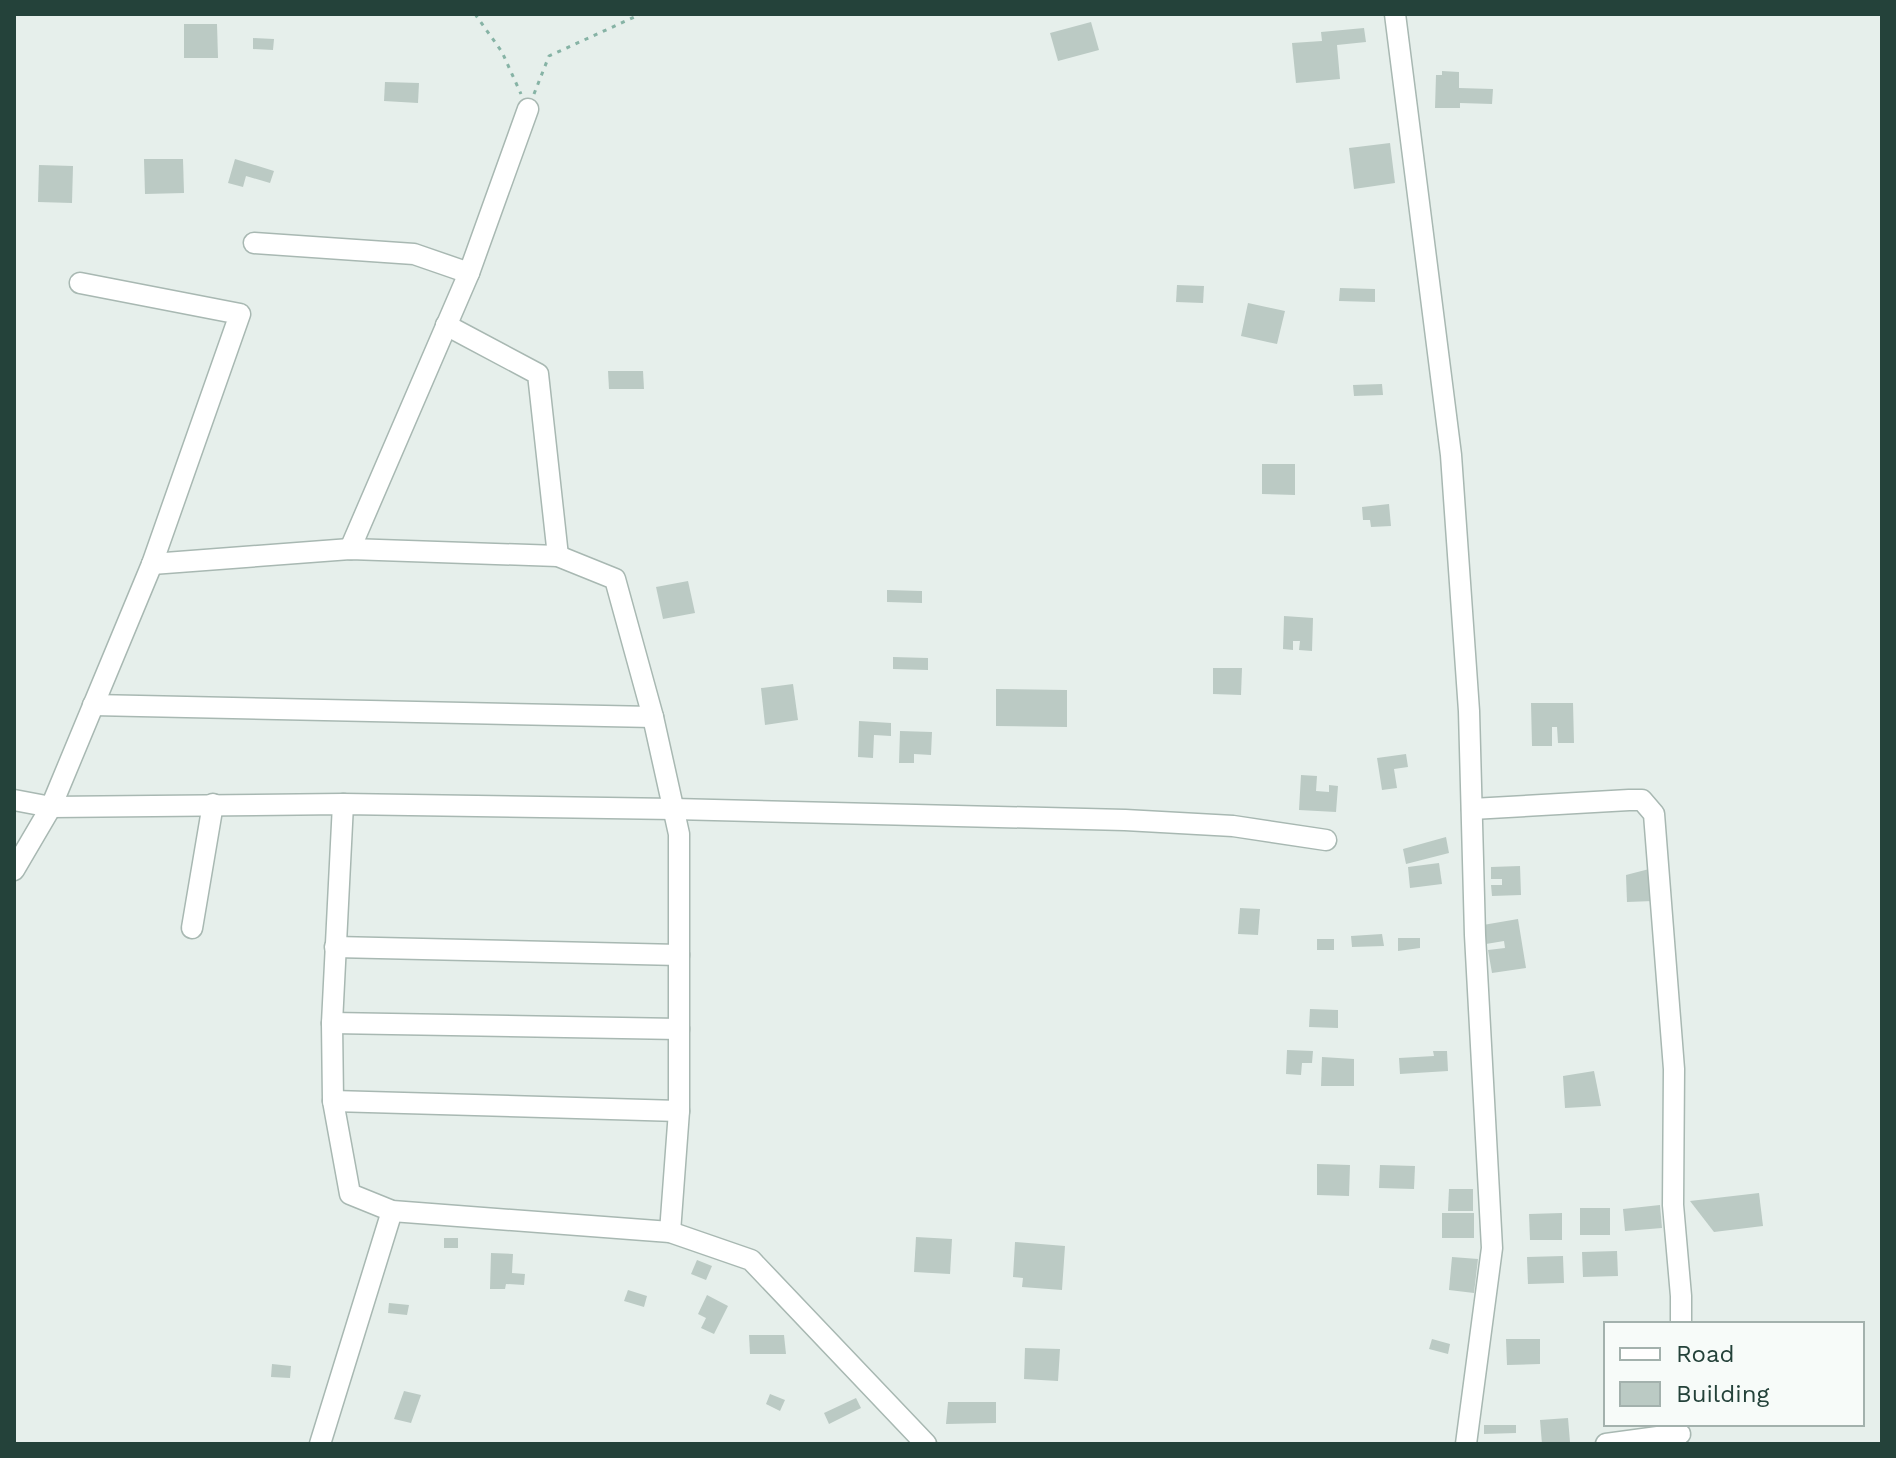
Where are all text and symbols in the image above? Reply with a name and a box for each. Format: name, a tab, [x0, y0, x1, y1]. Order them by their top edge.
legend	[1604, 1322, 1864, 1426]
text: Road	[1676, 1340, 1735, 1368]
text: Building	[1676, 1380, 1769, 1408]

